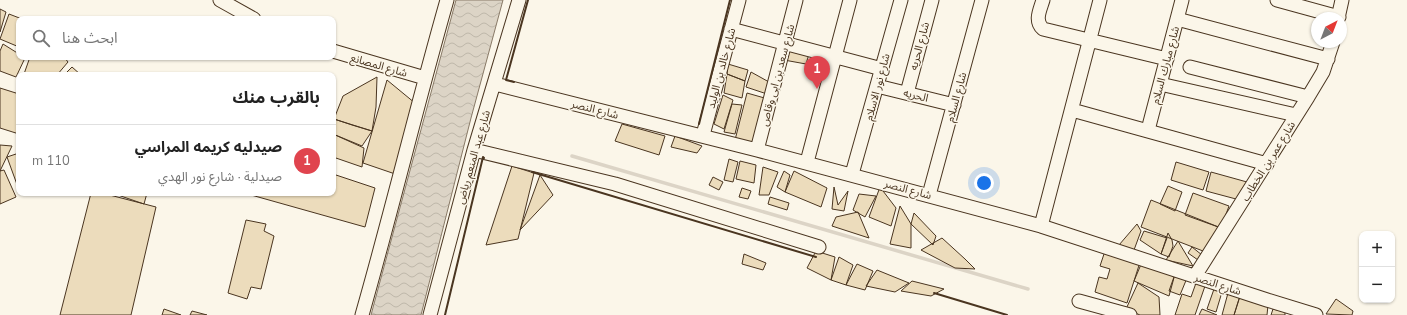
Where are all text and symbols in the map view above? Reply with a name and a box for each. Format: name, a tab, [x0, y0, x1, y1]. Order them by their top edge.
north arrow	[1311, 12, 1347, 48]
search box	[16, 16, 336, 60]
street label: شارع الحريه	[906, 20, 933, 72]
street label: شارع سعد بن ابى وقاص	[757, 22, 798, 128]
street label: شارع مبارك السلام	[1148, 24, 1183, 106]
street label: شارع خالد بن الوليد	[704, 26, 740, 110]
icon: search	[30, 27, 52, 49]
text: ابحث هنا	[62, 28, 118, 48]
street label: شارع المصانع	[349, 50, 409, 81]
street label: شارع نور الاسلام	[861, 52, 894, 122]
pin: 1	[804, 56, 830, 89]
street label: شارع السلام	[943, 70, 970, 124]
street label: الحريه	[902, 85, 930, 106]
text: بالقرب منك	[233, 86, 320, 109]
street label: شارع النصر	[569, 96, 620, 123]
street label: شارع عبد المنعم رياض	[453, 108, 495, 206]
street label: شارع عمر بن الخطاب	[1238, 118, 1299, 204]
text: صيدليه كريمه المراسي	[135, 137, 282, 157]
text: 110 m	[32, 152, 70, 170]
text: 1	[303, 152, 311, 170]
text: صيدلية · شارع نور الهدي	[158, 168, 282, 186]
your location	[974, 173, 994, 193]
street label: شارع النصر	[882, 176, 934, 203]
map controls	[1359, 231, 1395, 303]
button: +	[1359, 231, 1395, 267]
button: −	[1359, 267, 1395, 303]
street label: شارع النصر	[1192, 270, 1243, 299]

